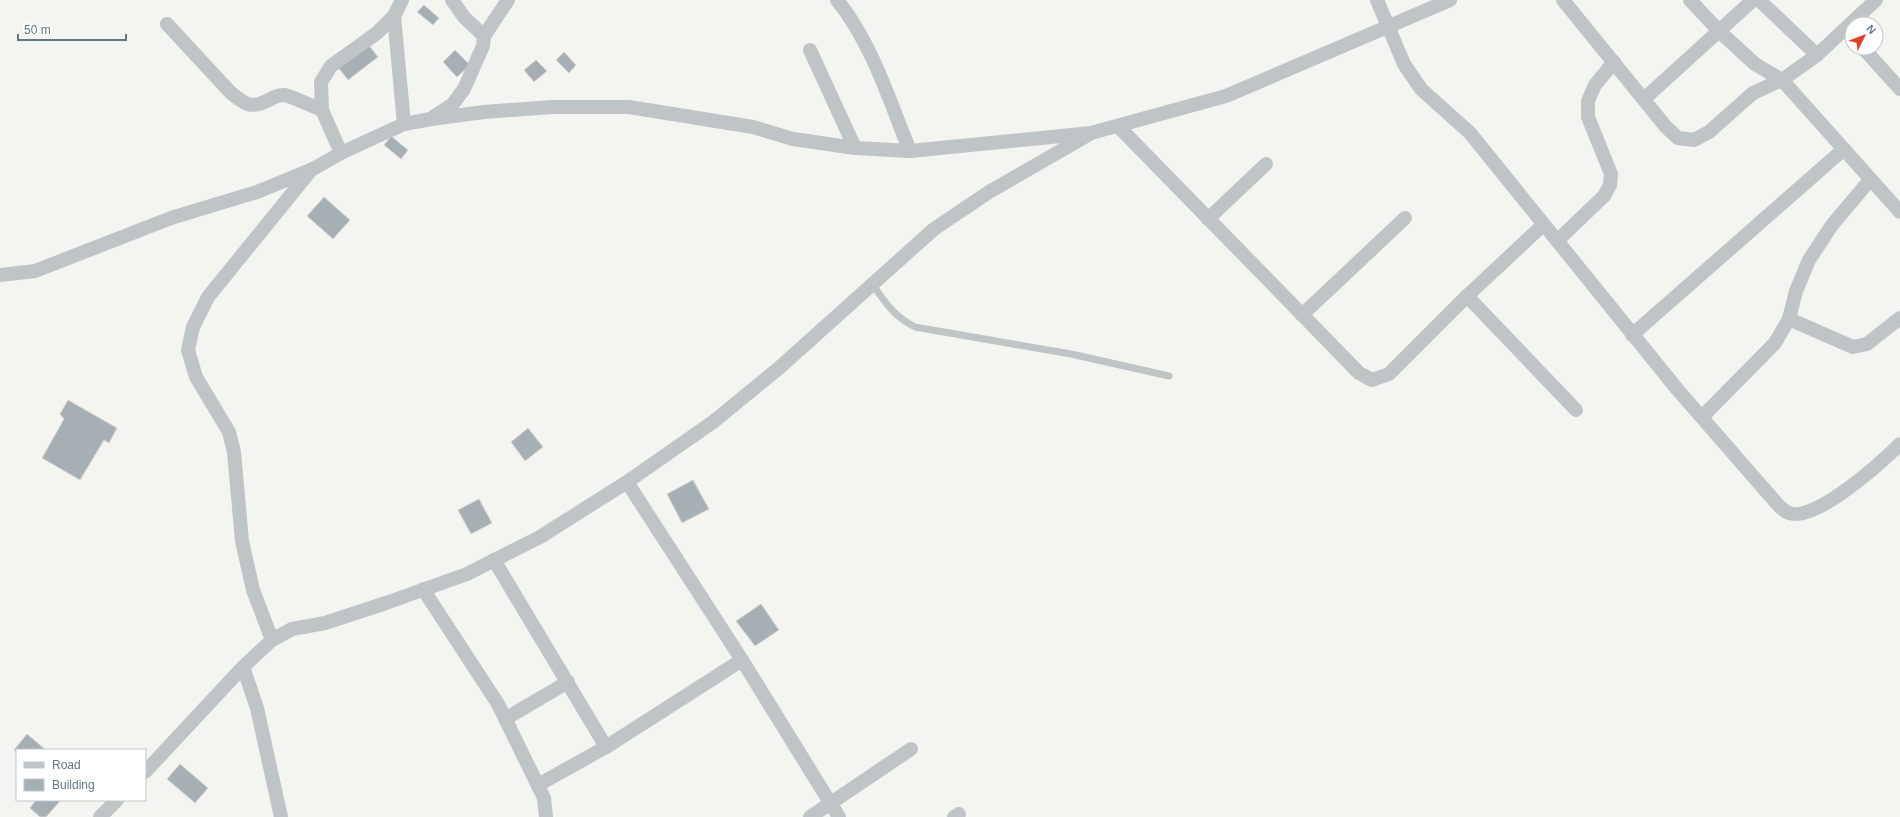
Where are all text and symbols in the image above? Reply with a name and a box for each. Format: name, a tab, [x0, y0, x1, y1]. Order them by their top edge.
scale bar	[18, 16, 126, 42]
north arrow	[1844, 16, 1884, 56]
text: N	[1864, 22, 1879, 36]
text: 50 m	[24, 23, 51, 37]
legend	[16, 749, 146, 801]
text: Road	[52, 758, 81, 772]
text: Building	[52, 778, 95, 792]

